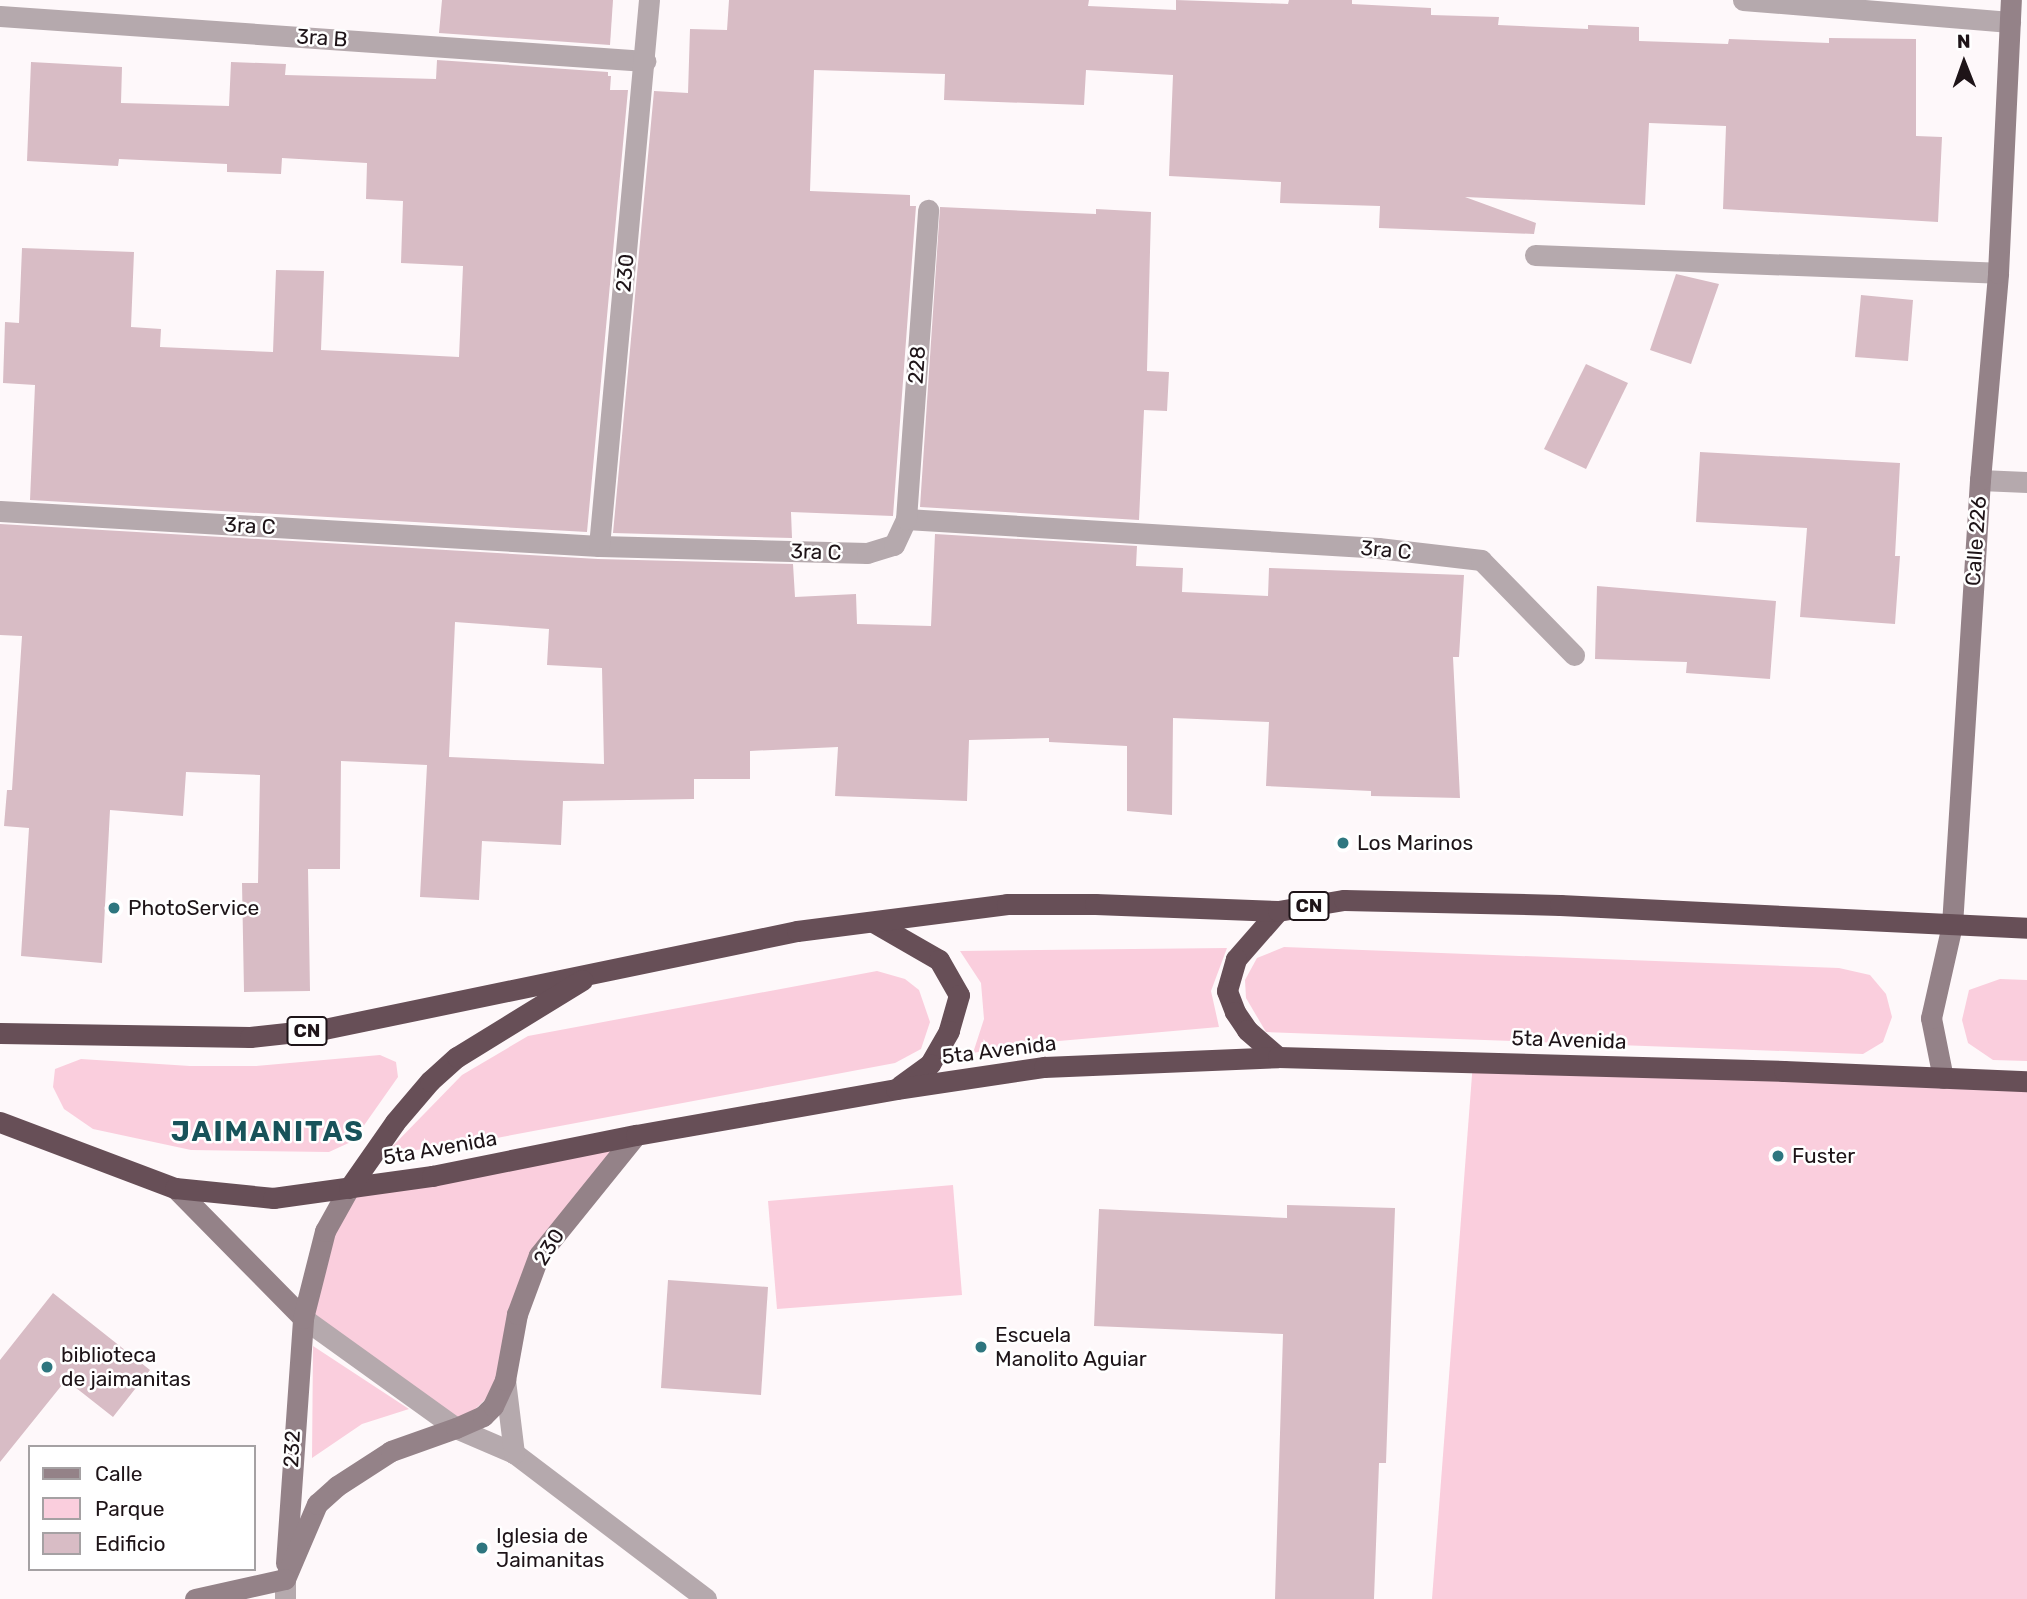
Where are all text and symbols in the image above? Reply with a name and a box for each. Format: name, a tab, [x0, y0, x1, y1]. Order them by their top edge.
street label: 3ra B	[296, 24, 348, 52]
north arrow	[1929, 28, 1999, 98]
text: N	[1957, 30, 1971, 53]
street label: 230	[611, 253, 639, 293]
street label: 228	[903, 345, 931, 385]
street label: Calle 226	[1960, 495, 1992, 587]
street label: 3ra C	[224, 512, 276, 540]
street label: 3ra C	[1359, 535, 1413, 565]
street label: 3ra C	[790, 539, 842, 565]
place label: Los Marinos	[1357, 830, 1473, 856]
marker: Los Marinos	[1335, 835, 1351, 851]
road number: CN	[1288, 890, 1330, 922]
place label: PhotoService	[128, 895, 259, 921]
marker: PhotoService	[106, 900, 122, 916]
road number: CN	[286, 1015, 328, 1046]
street label: 5ta Avenida	[1511, 1025, 1627, 1055]
street label: 5ta Avenida	[940, 1030, 1058, 1070]
district label: JAIMANITAS	[172, 1115, 364, 1149]
street label: 5ta Avenida	[381, 1126, 499, 1170]
place label: Fuster	[1792, 1143, 1855, 1169]
marker: Fuster	[1770, 1148, 1786, 1164]
street label: 230	[528, 1224, 570, 1270]
place label: Escuela Manolito Aguiar	[995, 1322, 1147, 1372]
marker: Escuela Manolito Aguiar	[973, 1339, 989, 1355]
place label: biblioteca de jaimanitas	[61, 1342, 191, 1392]
marker: biblioteca de jaimanitas	[39, 1359, 55, 1375]
street label: 232	[278, 1430, 306, 1468]
legend	[28, 1445, 256, 1571]
text: Calle	[95, 1461, 143, 1486]
text: Parque	[95, 1496, 165, 1521]
place label: Iglesia de Jaimanitas	[496, 1523, 604, 1573]
text: Edificio	[95, 1531, 165, 1556]
marker: Iglesia de Jaimanitas	[474, 1540, 490, 1556]

